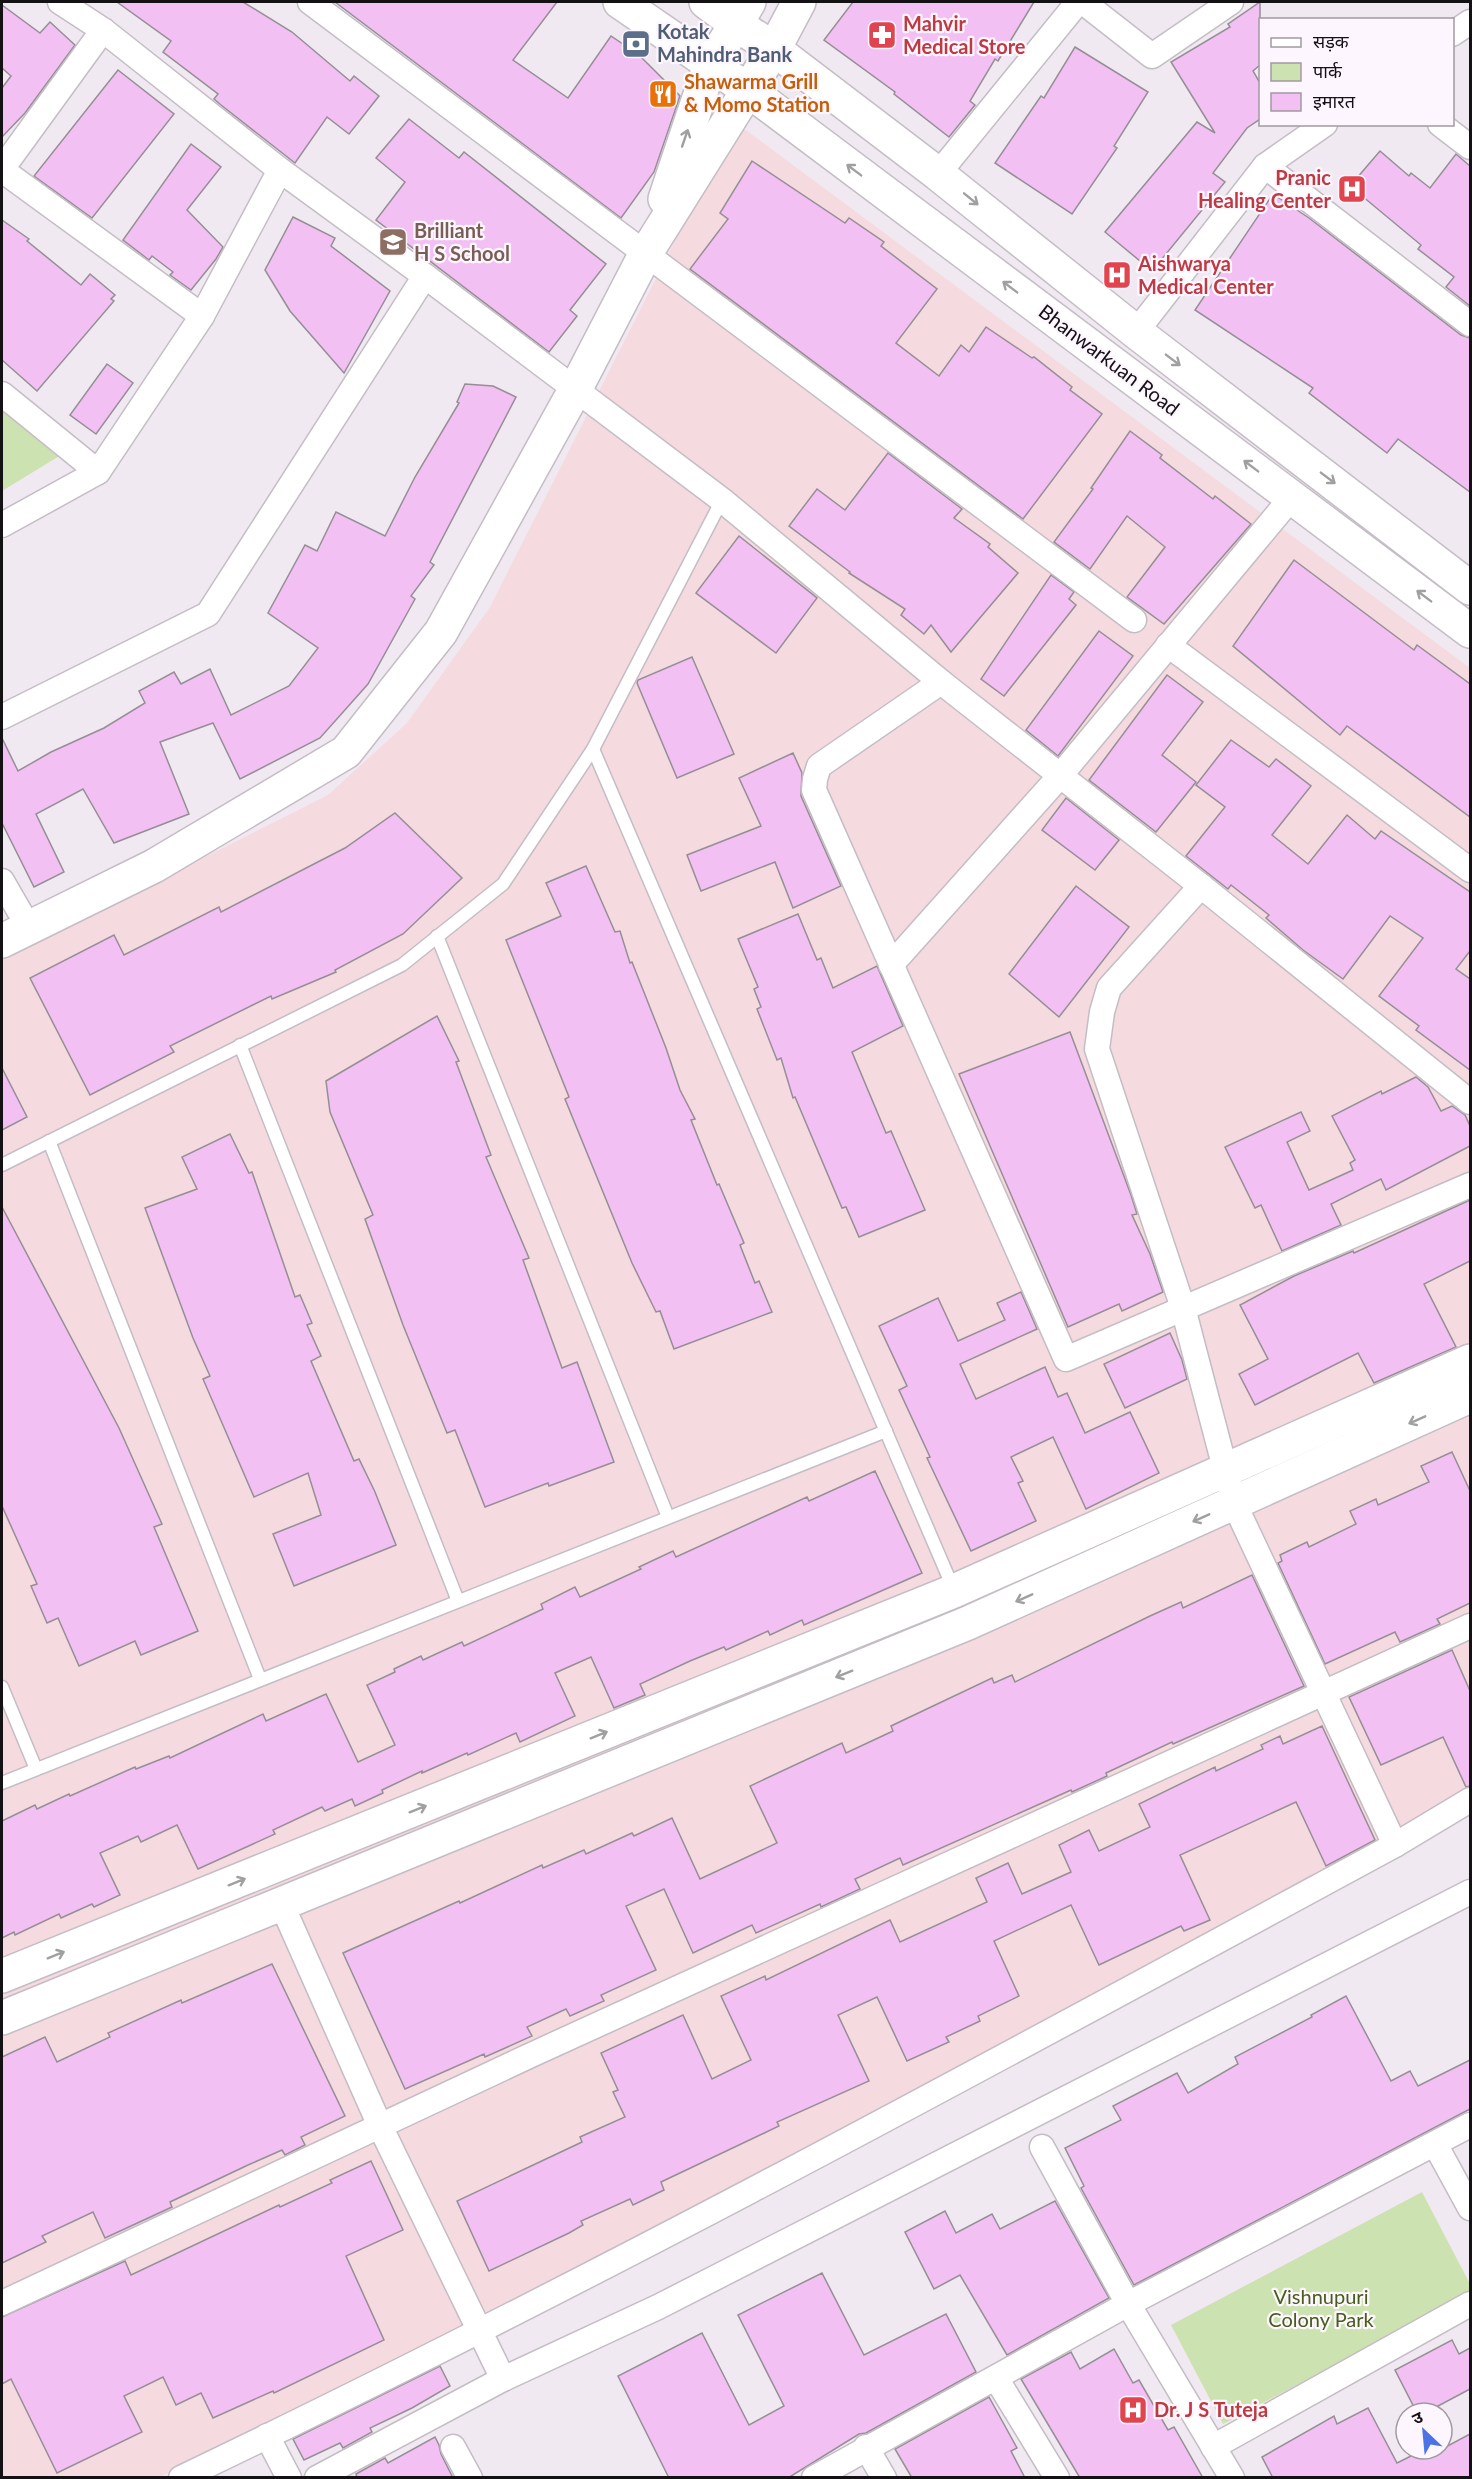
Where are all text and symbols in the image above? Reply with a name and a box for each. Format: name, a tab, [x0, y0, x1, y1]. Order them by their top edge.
place label: Mahvir Medical Store	[903, 11, 1026, 58]
legend	[1259, 18, 1454, 126]
place label: Kotak Mahindra Bank	[657, 19, 793, 66]
pharmacy icon: Mahvir Medical Store	[866, 19, 898, 51]
bank icon: Kotak Mahindra Bank	[620, 28, 652, 60]
text: सड़क	[1313, 30, 1350, 52]
text: पार्क	[1313, 60, 1343, 82]
place label: Shawarma Grill & Momo Station	[684, 69, 830, 116]
restaurant icon: Shawarma Grill & Momo Station	[647, 78, 679, 110]
text: इमारत	[1313, 90, 1356, 112]
one-way arrow	[681, 129, 692, 148]
one-way arrow	[847, 164, 863, 176]
place label: Pranic Healing Center	[1198, 165, 1332, 212]
hospital icon: Pranic Healing Center	[1336, 173, 1368, 205]
one-way arrow	[962, 193, 978, 206]
place label: Brilliant H S School	[414, 218, 510, 265]
school or university icon: Brilliant H S School	[377, 226, 409, 258]
place label: Aishwarya Medical Center	[1137, 251, 1274, 298]
hospital icon: Aishwarya Medical Center	[1101, 259, 1133, 291]
one-way arrow	[1003, 280, 1019, 293]
street label: Bhanwarkuan Road	[1035, 299, 1185, 420]
one-way arrow	[1164, 354, 1180, 366]
one-way arrow	[1243, 460, 1259, 473]
one-way arrow	[1319, 472, 1335, 485]
one-way arrow	[1416, 589, 1432, 602]
one-way arrow	[1409, 1415, 1427, 1426]
one-way arrow	[1193, 1512, 1211, 1524]
one-way arrow	[1015, 1593, 1033, 1604]
one-way arrow	[835, 1669, 854, 1680]
one-way arrow	[589, 1729, 607, 1740]
one-way arrow	[408, 1803, 427, 1814]
one-way arrow	[227, 1876, 246, 1887]
one-way arrow	[46, 1948, 65, 1959]
park label: Vishnupuri Colony Park	[1268, 2284, 1375, 2331]
hospital icon: Dr. J S Tuteja	[1117, 2394, 1149, 2426]
place label: Dr. J S Tuteja	[1154, 2397, 1268, 2421]
north arrow	[1394, 2401, 1454, 2461]
text: उ	[1409, 2406, 1426, 2428]

